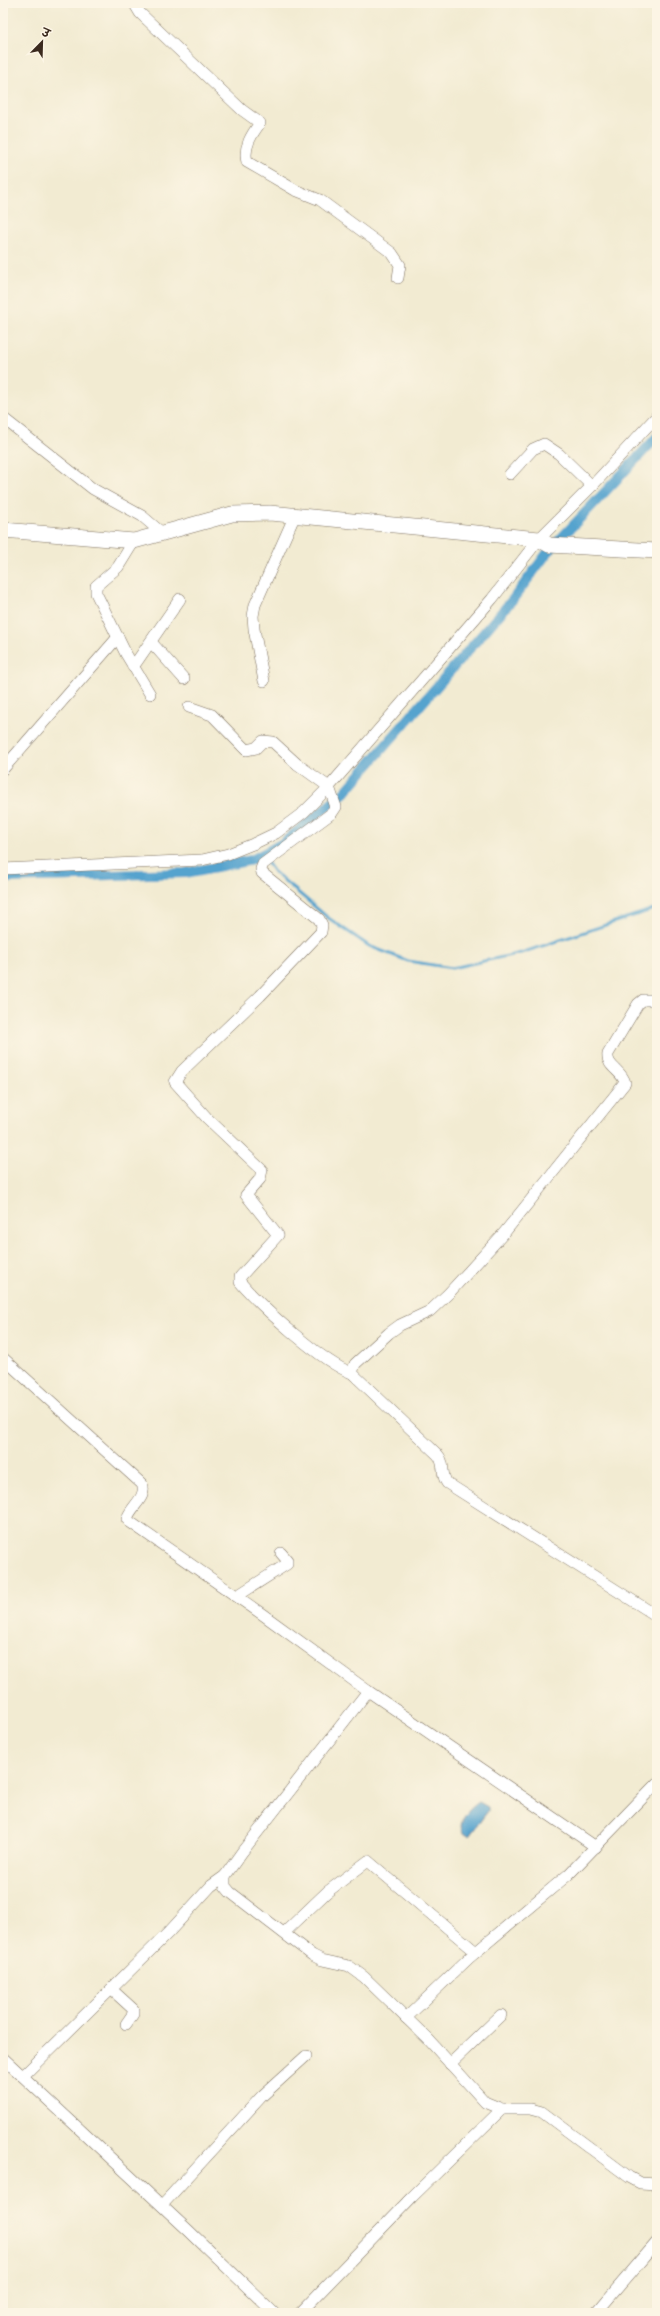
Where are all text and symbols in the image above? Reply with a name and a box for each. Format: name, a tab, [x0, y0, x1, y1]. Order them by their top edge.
north arrow	[22, 22, 62, 62]
text: उ	[39, 25, 54, 41]

